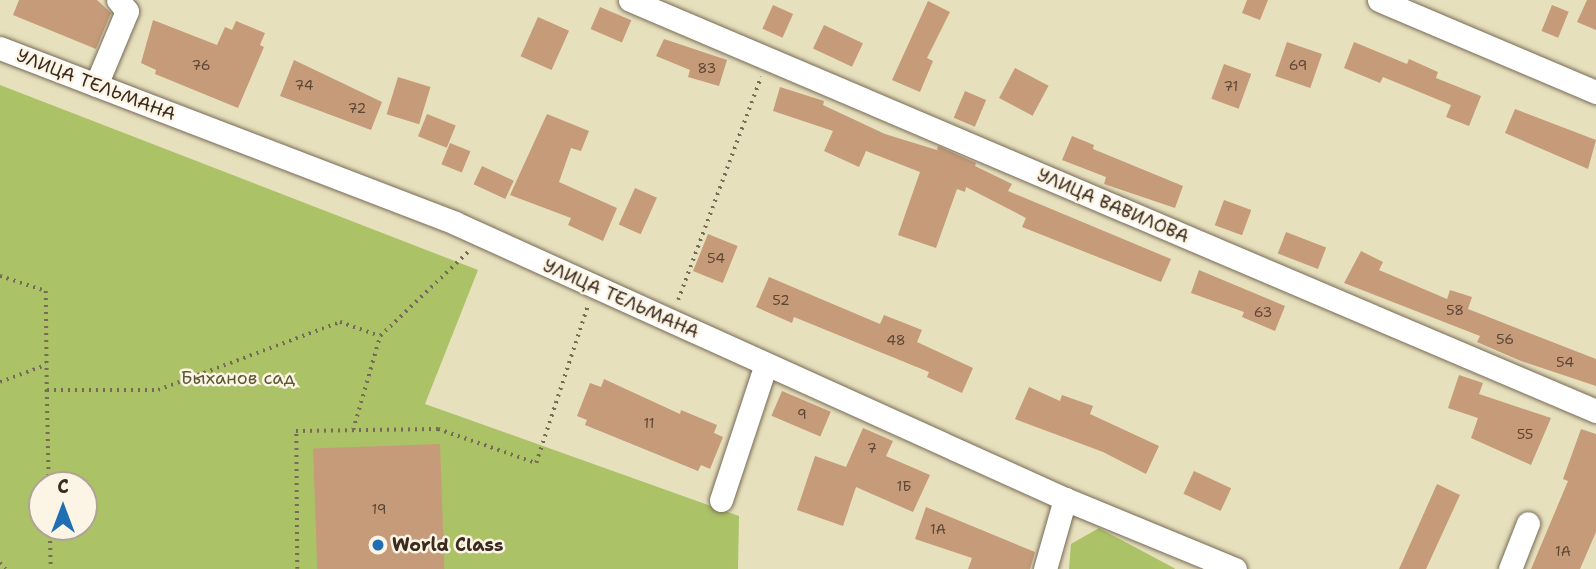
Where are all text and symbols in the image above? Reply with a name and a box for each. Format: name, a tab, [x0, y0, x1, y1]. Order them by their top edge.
street label: УЛИЦА ТЕЛЬМАНА	[14, 45, 178, 125]
house number: 76	[191, 57, 211, 73]
house number: 69	[1289, 57, 1307, 73]
house number: 83	[698, 60, 716, 76]
house number: 74	[295, 77, 313, 93]
house number: 71	[1224, 78, 1238, 94]
house number: 72	[348, 100, 366, 116]
street label: УЛИЦА ВАВИЛОВА	[1034, 164, 1192, 248]
house number: 54	[707, 250, 725, 266]
street label: УЛИЦА ТЕЛЬМАНА	[540, 255, 702, 343]
house number: 52	[772, 292, 790, 308]
house number: 58	[1446, 302, 1464, 318]
house number: 63	[1254, 304, 1272, 320]
house number: 56	[1496, 331, 1514, 347]
house number: 48	[886, 332, 906, 348]
house number: 54	[1556, 354, 1574, 370]
park label: Быханов сад	[181, 367, 295, 389]
house number: 9	[797, 406, 807, 422]
house number: 11	[643, 415, 655, 431]
house number: 55	[1517, 426, 1533, 442]
house number: 7	[867, 440, 877, 456]
north arrow	[28, 471, 98, 541]
text: С	[57, 474, 69, 499]
house number: 1Б	[896, 478, 912, 494]
house number: 19	[371, 501, 387, 517]
house number: 1А	[930, 521, 946, 537]
place label: World Class	[392, 534, 504, 556]
marker: World Class	[370, 537, 386, 553]
house number: 1А	[1555, 543, 1571, 559]

